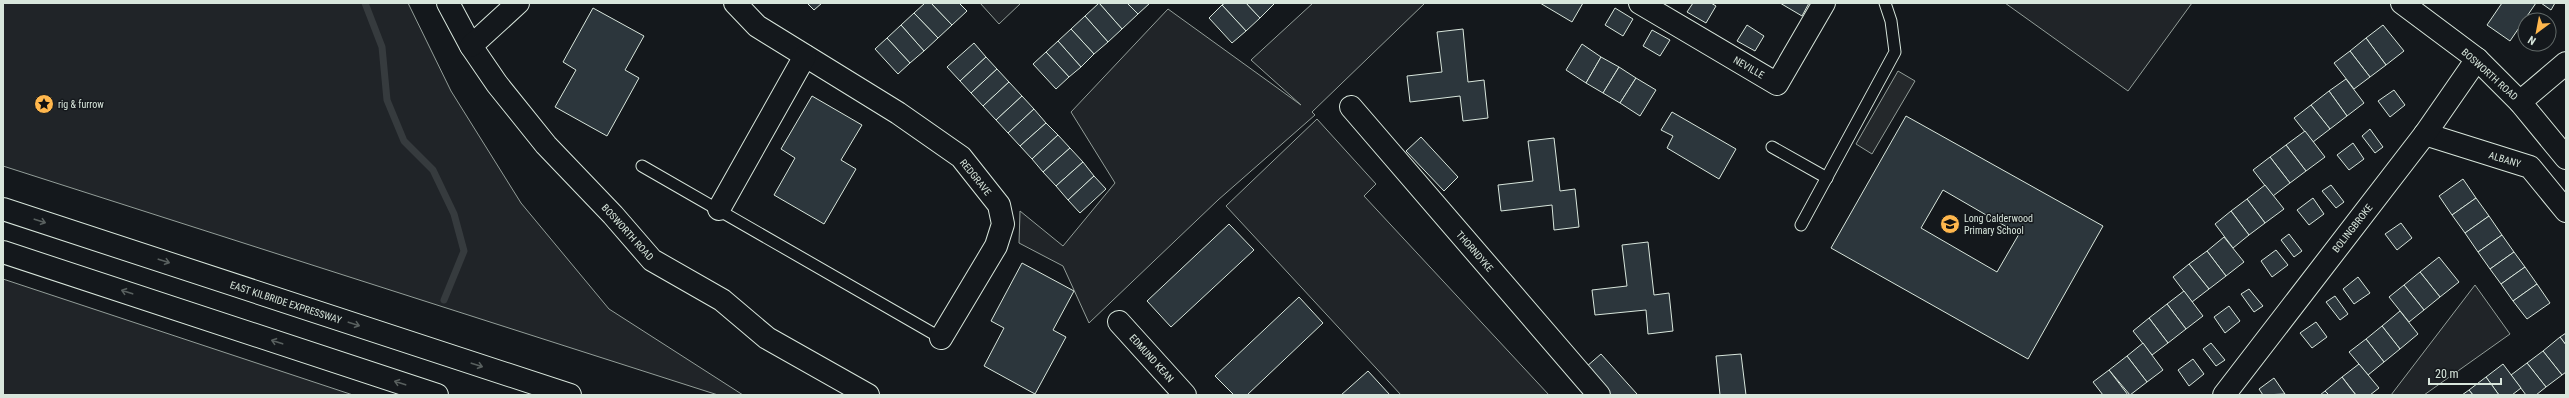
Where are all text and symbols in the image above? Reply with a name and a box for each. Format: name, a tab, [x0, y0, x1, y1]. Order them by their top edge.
north arrow	[2517, 12, 2557, 52]
text: N	[2525, 33, 2538, 47]
street label: BOSWORTH ROAD	[2459, 46, 2520, 103]
street label: NEVILLE	[1731, 54, 1766, 81]
place icon: rig & furrow	[33, 93, 55, 115]
place label: rig & furrow	[58, 99, 104, 110]
street label: ALBANY	[2487, 149, 2523, 170]
street label: REDGRAVE	[958, 157, 993, 198]
street label: BOSWORTH ROAD	[600, 202, 656, 263]
street label: BOLINGBROKE	[2330, 202, 2375, 255]
school or university icon: Long Calderwood Primary School	[1939, 213, 1961, 235]
place label: Long Calderwood Primary School	[1964, 213, 2033, 236]
one-way arrow	[33, 218, 46, 225]
street label: THORNDYKE	[1454, 229, 1495, 274]
one-way arrow	[157, 258, 169, 266]
street label: EAST KILBRIDE EXPRESSWAY	[229, 279, 344, 326]
one-way arrow	[121, 288, 133, 296]
one-way arrow	[347, 321, 360, 328]
street label: EDMUND KEAN	[1127, 332, 1176, 384]
one-way arrow	[270, 338, 283, 345]
scale bar	[2429, 360, 2501, 386]
one-way arrow	[471, 361, 483, 369]
text: 20 m	[2435, 367, 2459, 381]
one-way arrow	[394, 379, 407, 386]

